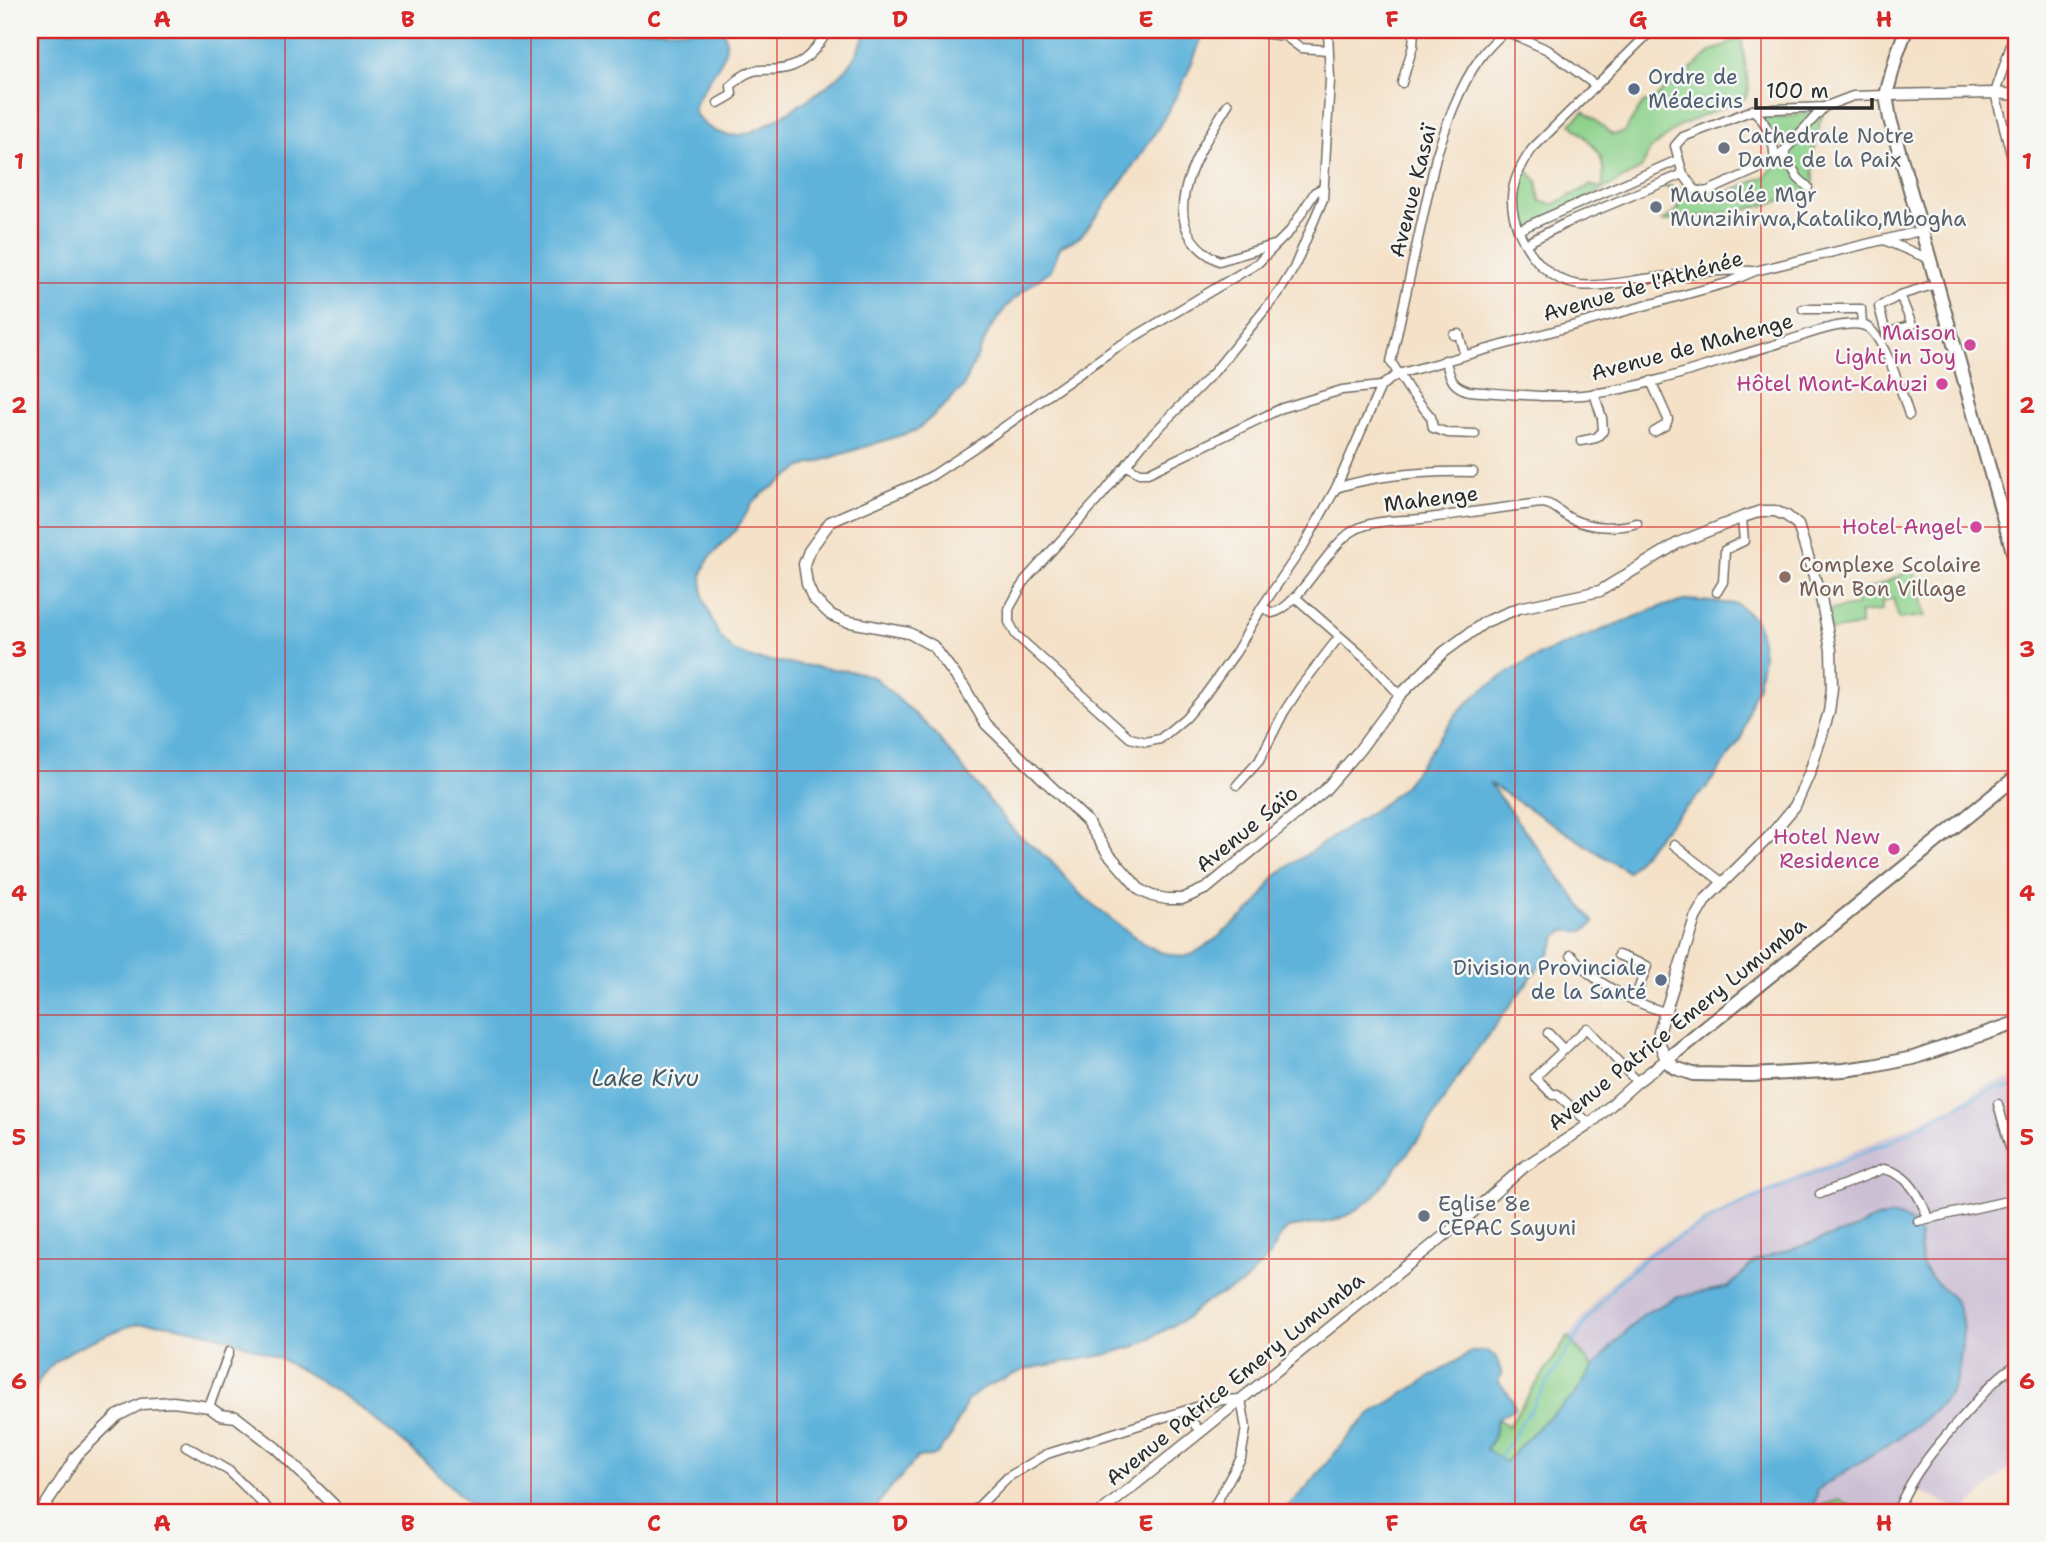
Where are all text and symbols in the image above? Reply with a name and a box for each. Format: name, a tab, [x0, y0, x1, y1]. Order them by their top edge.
text: A	[153, 4, 171, 34]
text: B	[401, 4, 415, 34]
text: C	[647, 4, 661, 34]
text: D	[892, 4, 908, 34]
text: E	[1138, 4, 1154, 34]
text: F	[1385, 4, 1399, 34]
text: G	[1629, 4, 1648, 34]
text: H	[1876, 4, 1892, 34]
place label: Ordre de Médecins	[1648, 63, 1743, 115]
scale bar	[1756, 66, 1871, 110]
text: 100 m	[1766, 77, 1829, 105]
marker: Ordre de Médecins	[1626, 81, 1642, 97]
street label: Avenue Kasaï	[1383, 120, 1443, 261]
place label: Cathedrale Notre Dame de la Paix	[1738, 122, 1914, 174]
marker: Cathedrale Notre Dame de la Paix	[1716, 140, 1732, 156]
text: 1	[14, 146, 24, 176]
text: 1	[2022, 146, 2032, 176]
place label: Mausolée Mgr Munzihirwa,Kataliko,Mbogha	[1670, 181, 1966, 233]
marker: Mausolée Mgr Munzihirwa,Kataliko,Mbogha	[1648, 199, 1664, 215]
street label: Avenue de l'Athénée	[1540, 244, 1746, 328]
street label: Avenue de Mahenge	[1588, 307, 1796, 387]
place label: Maison Light in Joy	[1835, 319, 1956, 371]
marker: Maison Light in Joy	[1962, 337, 1978, 353]
place label: Hôtel Mont-Kahuzi	[1736, 370, 1928, 398]
marker: Hôtel Mont-Kahuzi	[1934, 376, 1950, 392]
text: 2	[11, 390, 27, 420]
text: 2	[2019, 390, 2035, 420]
street label: Mahenge	[1382, 479, 1480, 519]
place label: Hotel Angel	[1842, 513, 1963, 541]
marker: Hotel Angel	[1968, 519, 1984, 535]
place label: Complexe Scolaire Mon Bon Village	[1799, 551, 1981, 603]
marker: Complexe Scolaire Mon Bon Village	[1777, 569, 1793, 585]
text: 3	[11, 634, 27, 664]
text: 3	[2019, 634, 2035, 664]
street label: Avenue Saïo	[1190, 779, 1304, 879]
place label: Hotel New Residence	[1773, 823, 1880, 875]
marker: Hotel New Residence	[1886, 841, 1902, 857]
text: 4	[11, 878, 27, 908]
text: 4	[2019, 878, 2035, 908]
street label: Avenue Patrice Emery Lumumba	[1542, 911, 1812, 1137]
place label: Division Provinciale de la Santé	[1453, 954, 1647, 1006]
marker: Division Provinciale de la Santé	[1653, 972, 1669, 988]
water label: Lake Kivu	[591, 1063, 699, 1093]
text: 5	[12, 1122, 26, 1152]
text: 5	[2020, 1122, 2034, 1152]
place label: Eglise 8e CEPAC Sayuni	[1438, 1190, 1577, 1242]
marker: Eglise 8e CEPAC Sayuni	[1416, 1208, 1432, 1224]
street label: Avenue Patrice Emery Lumumba	[1100, 1266, 1370, 1492]
text: 6	[11, 1366, 27, 1396]
text: 6	[2019, 1366, 2035, 1396]
text: A	[153, 1508, 171, 1538]
text: B	[401, 1508, 415, 1538]
text: C	[647, 1508, 661, 1538]
text: D	[892, 1508, 908, 1538]
text: E	[1138, 1508, 1154, 1538]
text: F	[1385, 1508, 1399, 1538]
text: G	[1629, 1508, 1648, 1538]
text: H	[1876, 1508, 1892, 1538]

